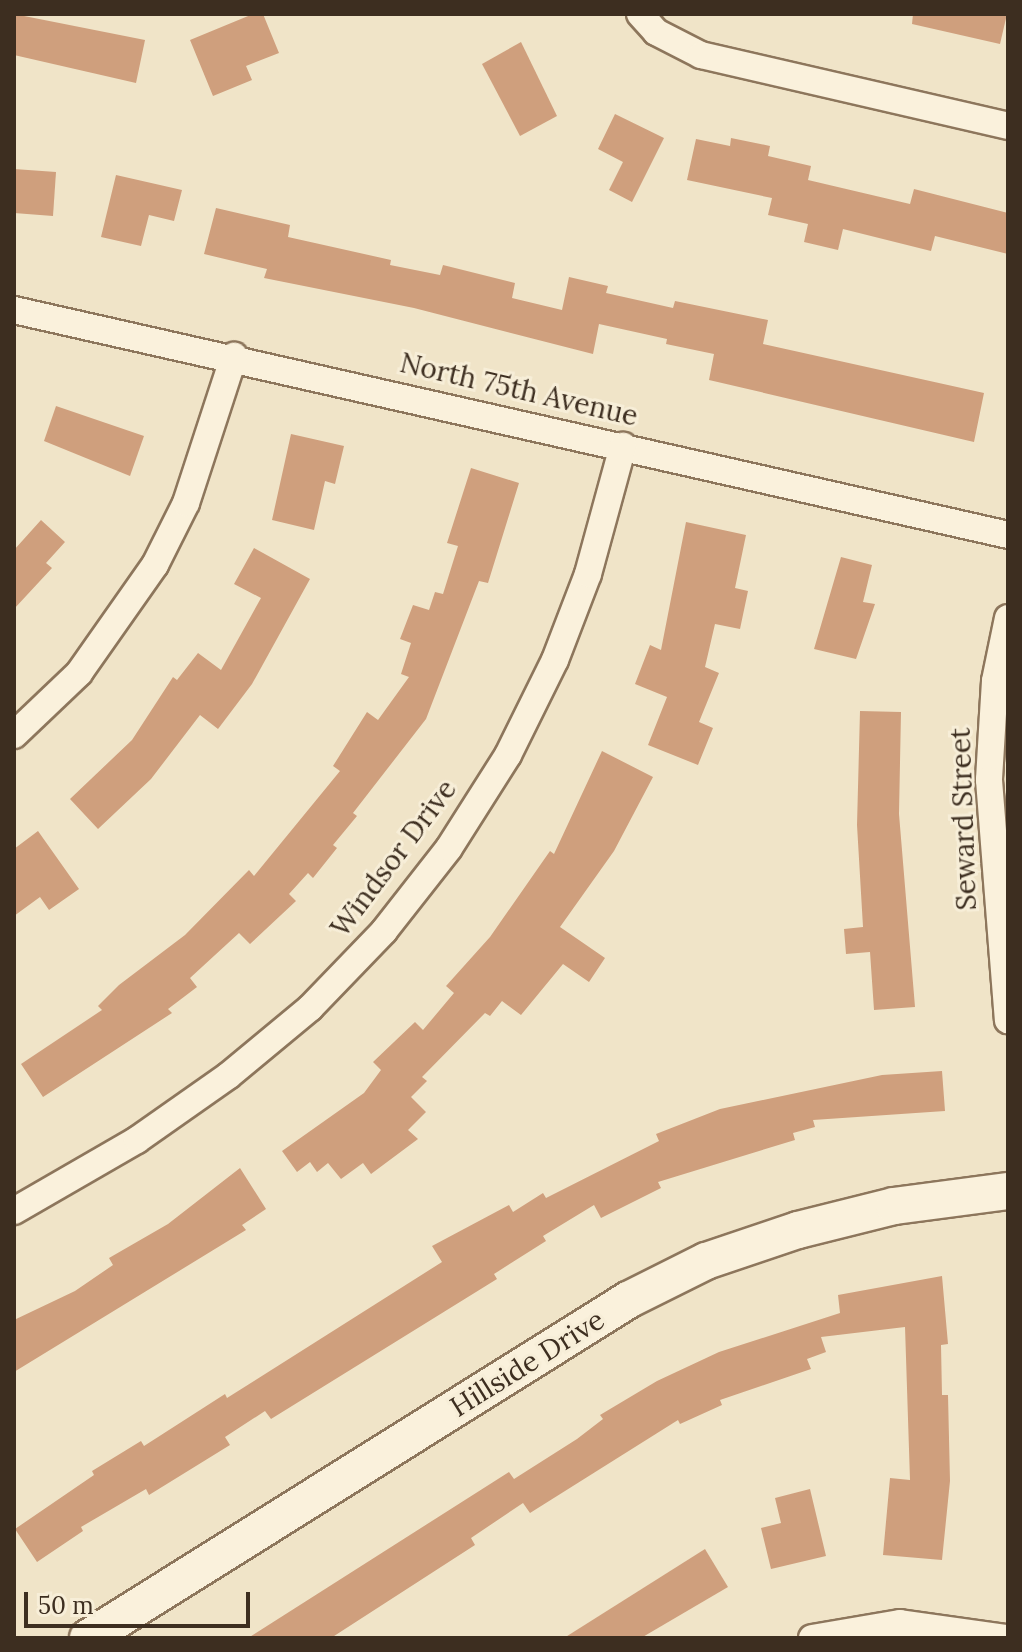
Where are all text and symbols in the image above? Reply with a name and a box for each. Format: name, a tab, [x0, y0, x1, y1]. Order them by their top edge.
street label: North 75th Avenue	[397, 345, 641, 433]
street label: Seward Street	[943, 727, 983, 911]
street label: Windsor Drive	[323, 773, 463, 943]
street label: Hillside Drive	[444, 1302, 610, 1424]
scale bar	[28, 1576, 254, 1626]
text: 50 m	[38, 1590, 94, 1621]

